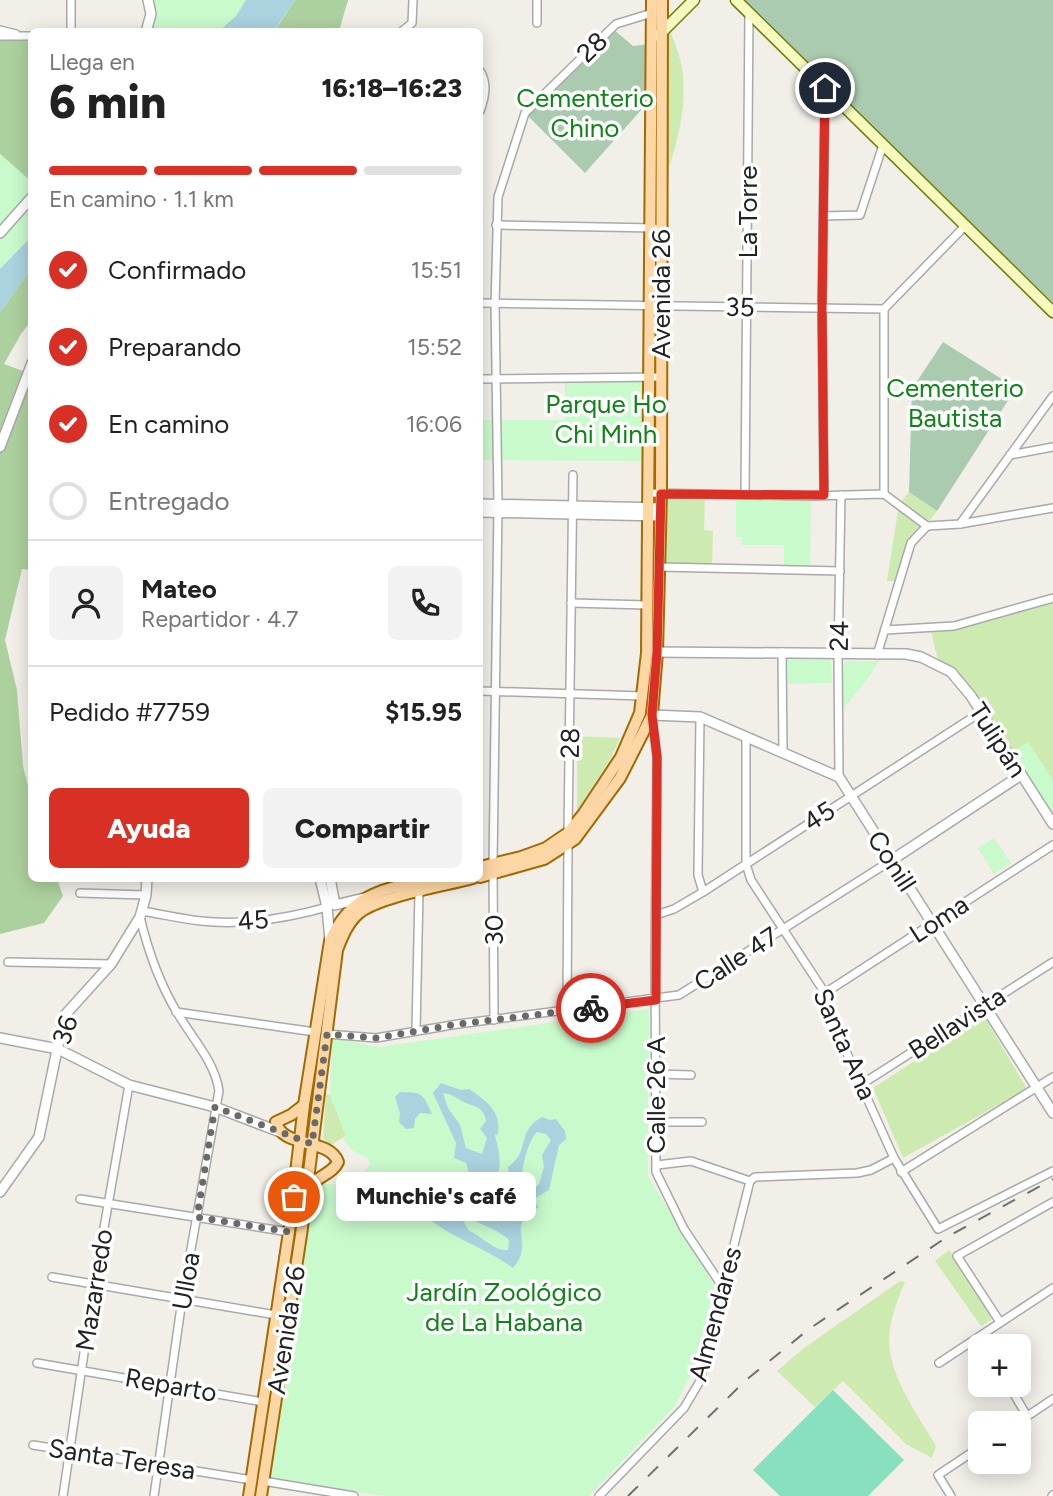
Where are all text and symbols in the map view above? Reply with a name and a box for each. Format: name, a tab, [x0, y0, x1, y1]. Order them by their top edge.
street label: 28	[570, 25, 614, 69]
text: Llega en	[49, 48, 135, 76]
pin	[795, 58, 855, 118]
icon: home	[806, 69, 844, 107]
text: 16:18–16:23	[321, 72, 462, 104]
text: 6 min	[49, 74, 166, 130]
park label: Cementerio Chino	[516, 82, 654, 144]
street label: La Torre	[732, 166, 764, 258]
text: En camino · 1.1 km	[49, 185, 234, 213]
street label: Avenida 26	[645, 229, 677, 359]
icon: check	[49, 251, 87, 289]
text: Confirmado	[108, 254, 246, 286]
text: 15:51	[411, 256, 462, 284]
street label: 35	[725, 291, 755, 323]
icon: check	[49, 328, 87, 366]
text: Preparando	[108, 331, 241, 363]
text: 15:52	[407, 333, 462, 361]
park label: Cementerio Bautista	[886, 372, 1024, 434]
park label: Parque Ho Chi Minh	[545, 388, 667, 450]
icon: check	[49, 405, 87, 443]
text: En camino	[108, 408, 229, 440]
text: 16:06	[406, 410, 462, 438]
text: Entregado	[108, 485, 230, 517]
button: person	[49, 566, 123, 640]
button: phone	[388, 566, 462, 640]
text: Mateo	[141, 573, 217, 605]
text: Repartidor · 4.7	[141, 605, 298, 633]
street label: 24	[823, 620, 855, 652]
text: Pedido #7759	[49, 696, 210, 728]
text: $15.95	[385, 696, 462, 728]
street label: Tulipán	[962, 697, 1034, 783]
street label: 28	[554, 727, 586, 759]
button: Ayuda	[49, 788, 249, 868]
button: Compartir	[263, 788, 462, 868]
street label: 45	[797, 794, 841, 838]
street label: Conill	[861, 825, 923, 897]
street label: Loma	[903, 888, 975, 950]
street label: 45	[236, 903, 270, 937]
street label: 30	[478, 915, 510, 945]
street label: Calle 47	[688, 920, 784, 998]
courier	[556, 973, 626, 1043]
street label: Bellavista	[902, 980, 1012, 1066]
street label: Santa Ana	[806, 983, 884, 1105]
icon: bike	[572, 989, 610, 1027]
street label: 36	[45, 1011, 85, 1049]
street label: Calle 26 A	[640, 1036, 672, 1154]
pin	[264, 1167, 324, 1227]
callout: Munchie's café	[336, 1172, 536, 1222]
icon: bag	[275, 1178, 313, 1216]
text: Munchie's café	[356, 1182, 516, 1210]
street label: Mazarredo	[69, 1227, 119, 1353]
street label: Almendares	[682, 1243, 748, 1385]
street label: Ulloa	[165, 1250, 207, 1312]
street label: Avenida 26	[260, 1264, 312, 1396]
park label: Jardín Zoológico de La Habana	[406, 1276, 602, 1338]
map controls	[968, 1334, 1031, 1474]
button: +	[968, 1334, 1031, 1397]
street label: Reparto	[123, 1361, 219, 1409]
button: −	[968, 1411, 1031, 1474]
street label: Santa Teresa	[46, 1432, 198, 1486]

